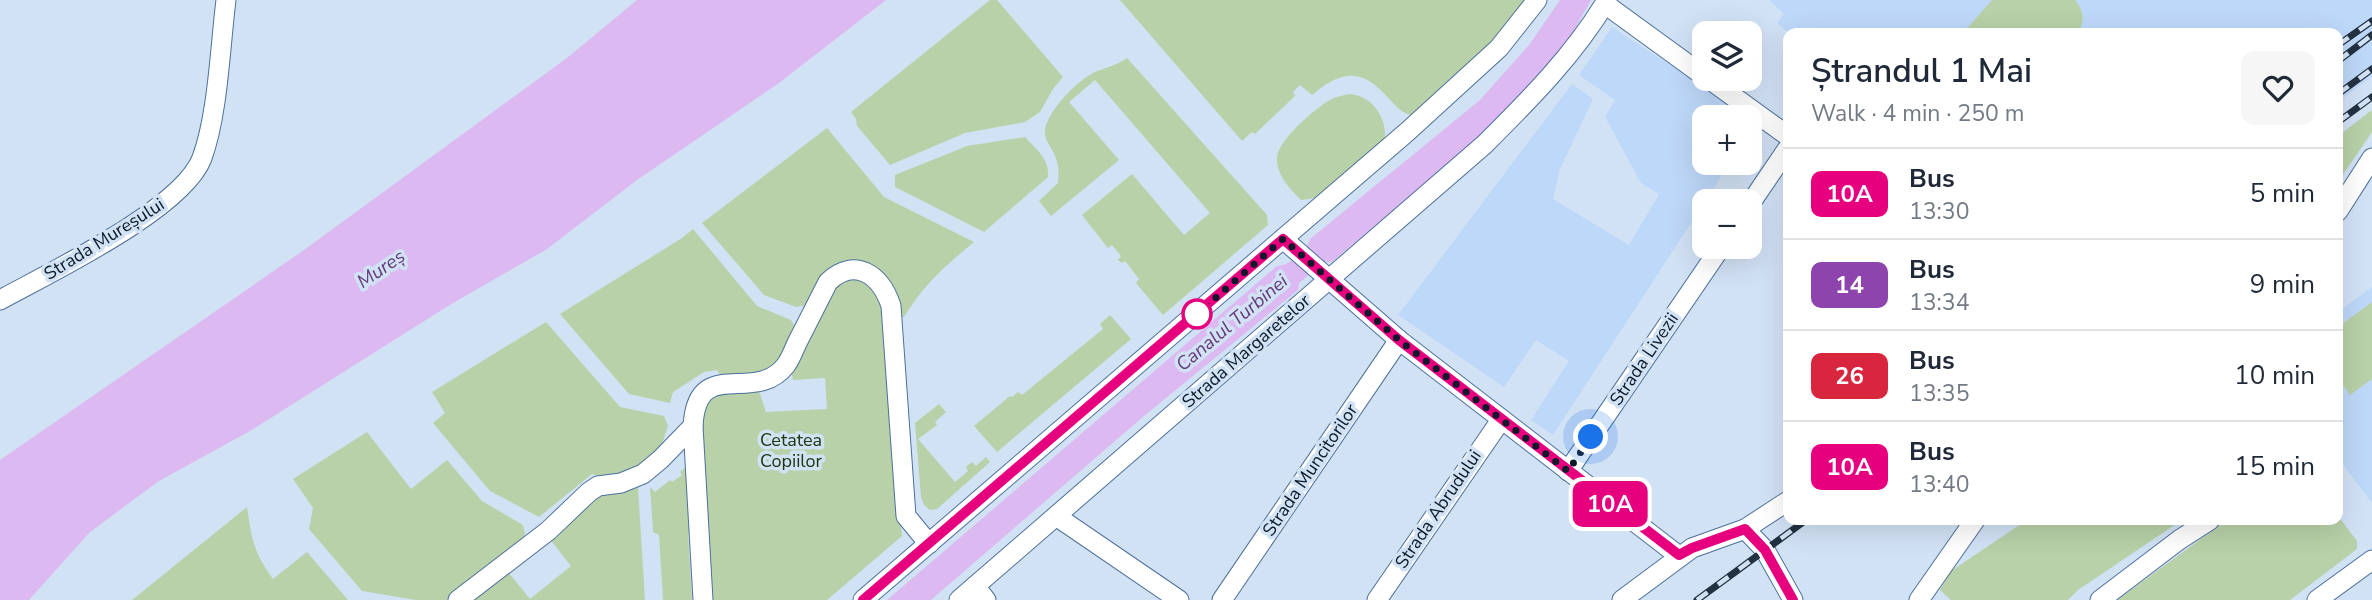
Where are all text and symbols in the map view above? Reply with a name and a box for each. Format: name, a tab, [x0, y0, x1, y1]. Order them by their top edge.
map controls	[1692, 21, 1762, 259]
button: layers	[1692, 21, 1762, 91]
text: Ștrandul 1 Mai	[1811, 49, 2032, 94]
button: heart	[2241, 51, 2315, 125]
text: Walk · 4 min · 250 m	[1811, 98, 2024, 129]
button: +	[1692, 105, 1762, 175]
text: Bus	[1909, 161, 1955, 196]
text: 5 min	[2250, 176, 2315, 211]
text: 10A	[1826, 178, 1873, 210]
button: −	[1692, 189, 1762, 259]
street label: Strada Mureșului	[39, 192, 169, 286]
text: 13:30	[1909, 196, 1969, 227]
water label: Mureș	[352, 243, 410, 295]
text: Bus	[1909, 252, 1955, 287]
text: 9 min	[2250, 267, 2315, 302]
water label: Canalul Turbinei	[1171, 268, 1294, 377]
text: 14	[1835, 269, 1864, 301]
text: 13:34	[1909, 287, 1969, 318]
street label: Strada Margaretelor	[1177, 288, 1316, 413]
unlabelled marker	[1182, 299, 1212, 329]
street label: Strada Livezii	[1604, 308, 1684, 410]
text: Bus	[1909, 343, 1955, 378]
text: 10 min	[2234, 358, 2315, 393]
text: 26	[1835, 360, 1864, 392]
text: 13:35	[1909, 378, 1969, 409]
street label: Strada Muncitorilor	[1257, 399, 1363, 541]
your location	[1573, 419, 1608, 454]
park label: Cetatea Copiilor	[760, 428, 823, 473]
text: Bus	[1909, 434, 1955, 469]
street label: Strada Abrudului	[1389, 445, 1487, 573]
text: 15 min	[2234, 449, 2315, 484]
text: 10A	[1826, 451, 1873, 483]
text: 13:40	[1909, 469, 1969, 500]
line badge: 10A	[1570, 481, 1650, 527]
text: 10A	[1587, 488, 1633, 520]

